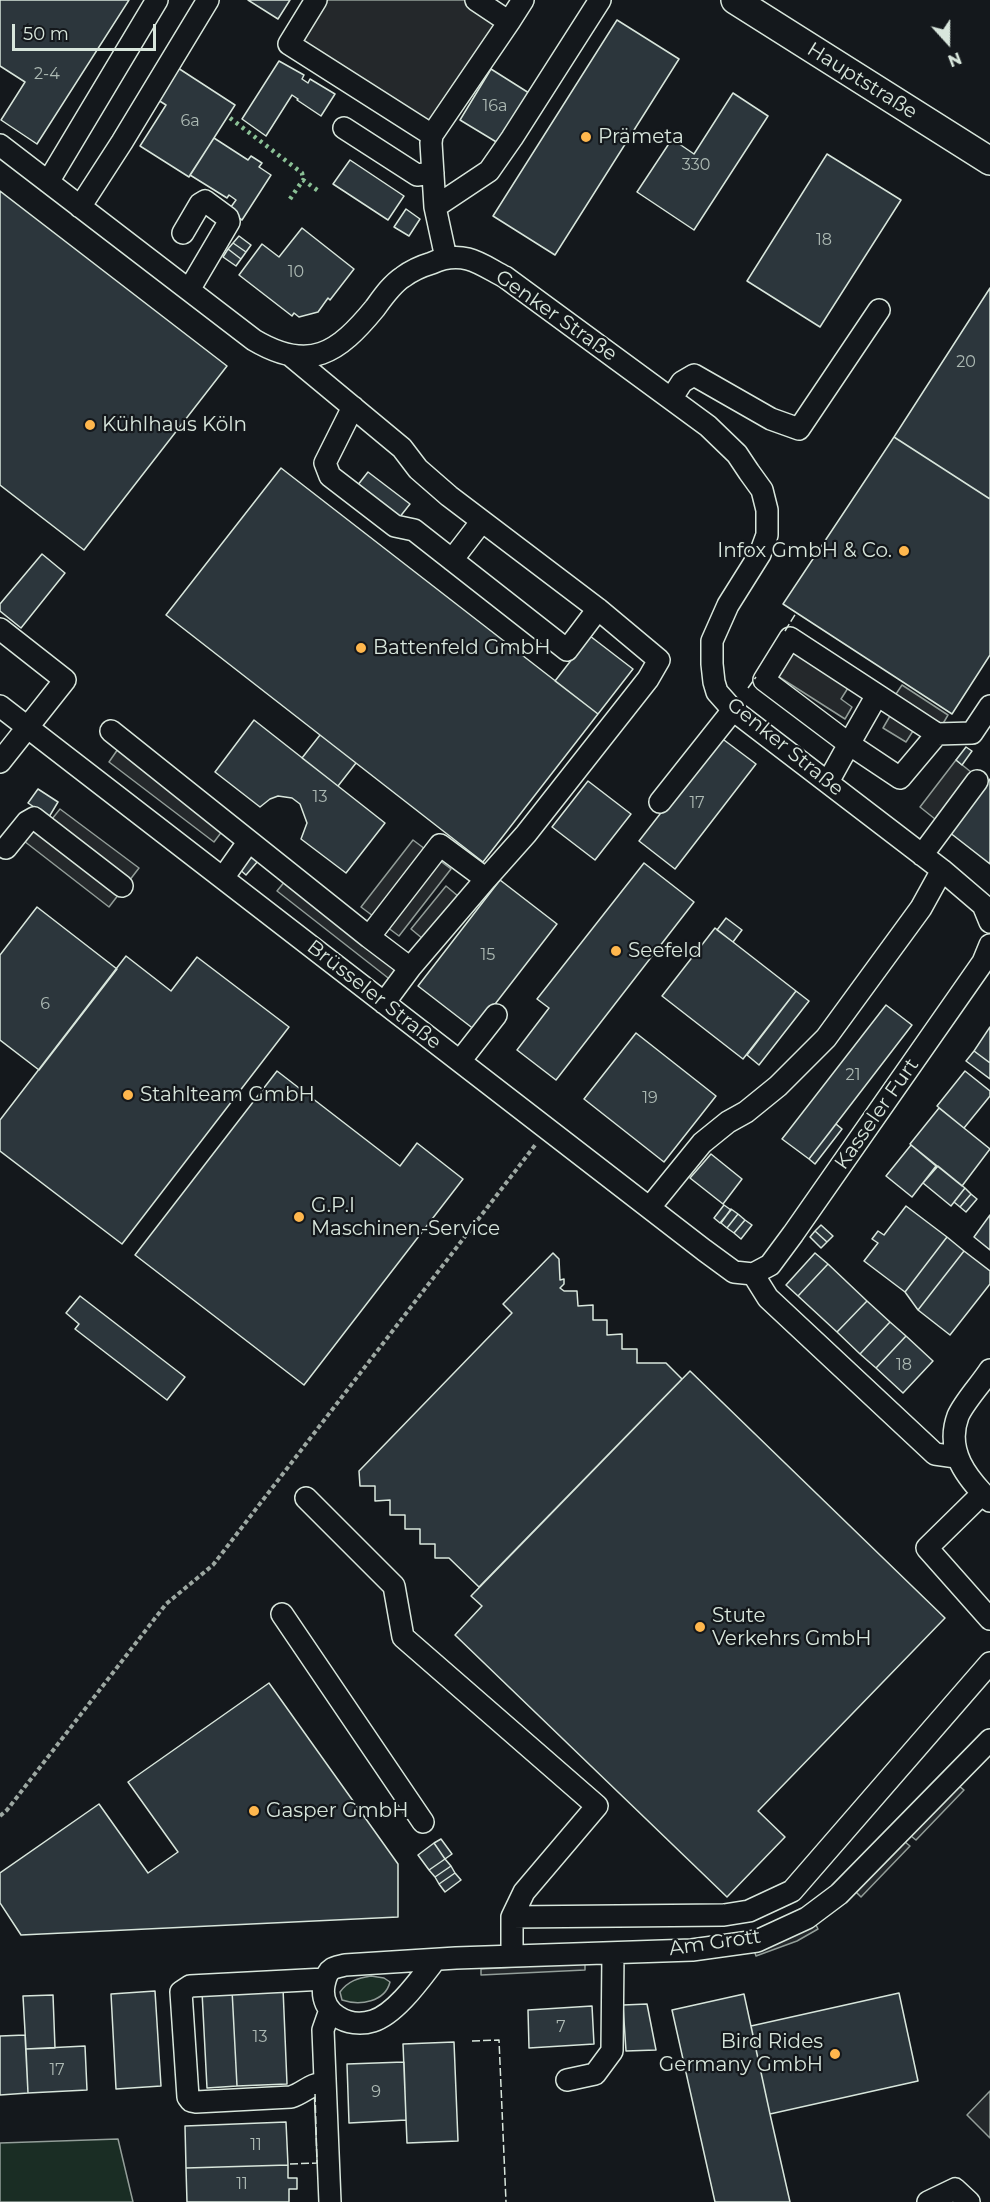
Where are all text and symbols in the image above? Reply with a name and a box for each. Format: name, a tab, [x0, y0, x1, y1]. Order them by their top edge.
scale bar	[15, 12, 159, 50]
north arrow	[918, 12, 978, 72]
text: 50 m	[23, 23, 69, 45]
street label: Hauptstraße	[802, 38, 922, 124]
text: N	[945, 48, 964, 70]
house number: 2-4	[34, 64, 60, 84]
house number: 16a	[483, 96, 507, 116]
house number: 6a	[180, 111, 200, 131]
place label: Prämeta	[598, 125, 684, 149]
marker: Prämeta	[579, 130, 593, 144]
house number: 330	[682, 155, 710, 175]
house number: 18	[816, 230, 832, 250]
house number: 10	[288, 262, 304, 282]
street label: Genker Straße	[491, 265, 621, 367]
house number: 20	[956, 352, 976, 372]
place label: Kühlhaus Köln	[102, 413, 247, 437]
marker: Kühlhaus Köln	[83, 418, 97, 432]
place label: Infox GmbH & Co.	[717, 539, 892, 563]
marker: Infox GmbH & Co.	[897, 544, 911, 558]
place label: Battenfeld GmbH	[373, 636, 550, 660]
marker: Battenfeld GmbH	[354, 641, 368, 655]
street label: Genker Straße	[722, 693, 848, 801]
house number: 13	[313, 787, 327, 807]
house number: 17	[689, 793, 705, 813]
street label: Brüsseler Straße	[302, 935, 446, 1055]
place label: Seefeld	[628, 939, 702, 963]
marker: Seefeld	[609, 944, 623, 958]
house number: 15	[481, 945, 495, 965]
house number: 6	[40, 994, 50, 1014]
street label: Kasseler Furt	[830, 1054, 924, 1174]
house number: 21	[846, 1065, 860, 1085]
place label: Stahlteam GmbH	[140, 1083, 315, 1107]
marker: Stahlteam GmbH	[121, 1088, 135, 1102]
house number: 19	[642, 1088, 658, 1108]
place label: G.P.I Maschinen-Service	[311, 1194, 500, 1241]
marker: G.P.I Maschinen-Service	[292, 1210, 306, 1224]
house number: 18	[896, 1355, 912, 1375]
place label: Stute Verkehrs GmbH	[712, 1604, 871, 1651]
marker: Stute Verkehrs GmbH	[693, 1620, 707, 1634]
place label: Gasper GmbH	[266, 1799, 408, 1823]
marker: Gasper GmbH	[247, 1804, 261, 1818]
street label: Am Grott	[668, 1925, 762, 1961]
house number: 7	[556, 2017, 566, 2037]
house number: 13	[253, 2027, 267, 2047]
place label: Bird Rides Germany GmbH	[659, 2030, 823, 2077]
marker: Bird Rides Germany GmbH	[828, 2047, 842, 2061]
house number: 17	[49, 2060, 65, 2080]
house number: 9	[371, 2082, 381, 2102]
house number: 11	[250, 2135, 262, 2155]
house number: 11	[236, 2174, 248, 2194]

